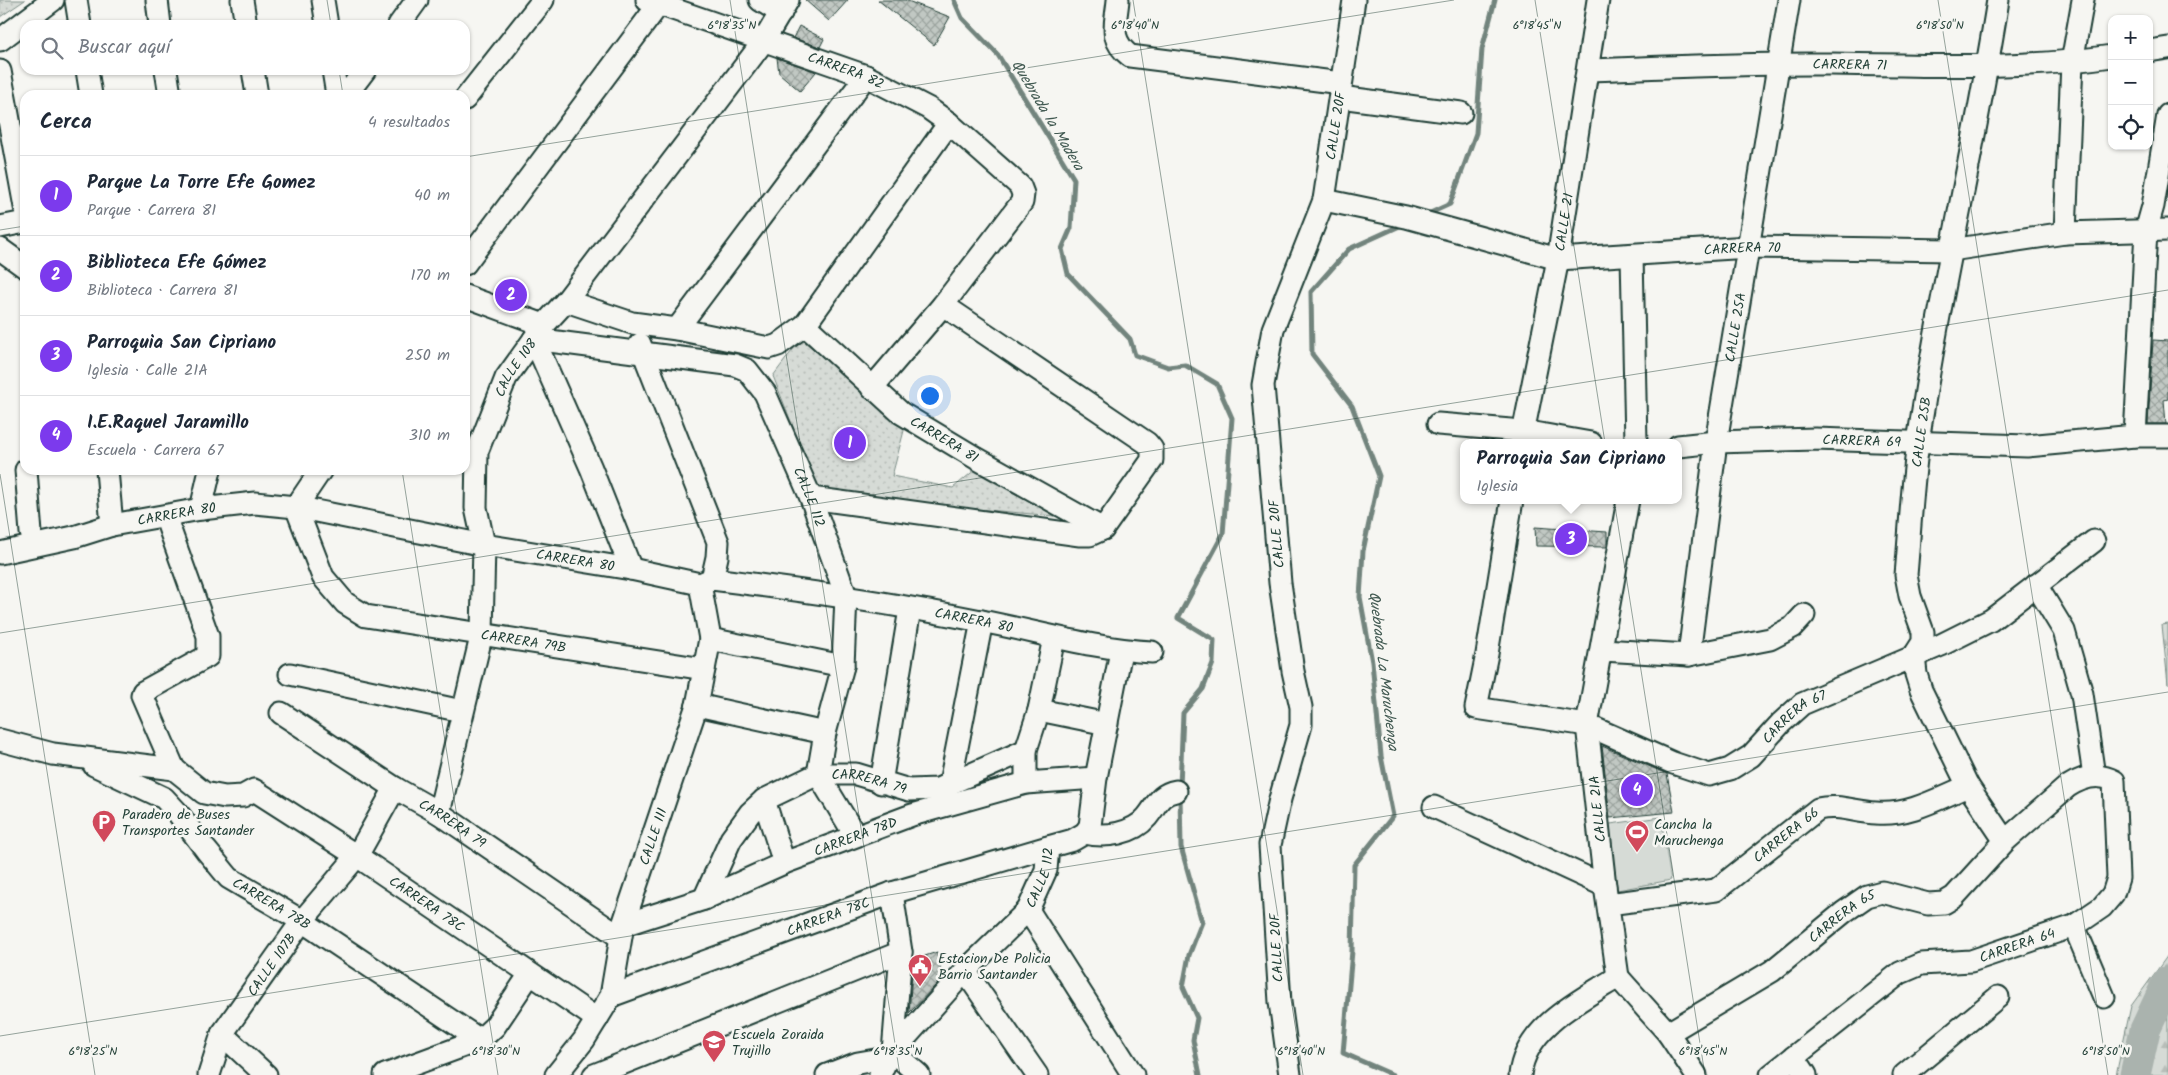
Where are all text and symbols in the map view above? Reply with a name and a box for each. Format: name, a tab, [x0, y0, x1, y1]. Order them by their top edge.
map controls	[2108, 15, 2153, 150]
button: +	[2108, 15, 2153, 60]
text: 6°18'35"N	[708, 16, 756, 35]
text: 6°18'40"N	[1111, 16, 1159, 35]
text: 6°18'45"N	[1513, 16, 1561, 35]
text: 6°18'50"N	[1916, 16, 1964, 35]
search box	[20, 20, 470, 75]
text: Buscar aquí	[78, 33, 170, 63]
icon: search	[38, 34, 66, 62]
street label: CARRERA 82	[804, 47, 888, 96]
street label: CARRERA 71	[1812, 54, 1887, 77]
water label: Quebrada la Madera	[1004, 55, 1090, 176]
button: −	[2108, 60, 2153, 105]
street label: CALLE 20F	[1320, 89, 1352, 162]
button: locate	[2108, 105, 2153, 150]
text: Cerca	[40, 106, 92, 139]
text: 4 resultados	[368, 110, 450, 135]
text: Parque La Torre Efe Gomez	[87, 168, 316, 198]
text: 1	[54, 183, 58, 208]
text: 40 m	[414, 183, 450, 208]
street label: CALLE 21	[1549, 192, 1580, 253]
text: Parque · Carrera 81	[87, 198, 216, 223]
street label: CARRERA 70	[1703, 237, 1781, 262]
text: Biblioteca Efe Gómez	[87, 248, 267, 278]
text: 2	[51, 263, 61, 288]
text: 170 m	[410, 263, 450, 288]
pin: 2	[495, 276, 527, 314]
text: Biblioteca · Carrera 81	[87, 278, 238, 303]
street label: CALLE 25A	[1719, 291, 1753, 364]
text: Parroquia San Cipriano	[87, 328, 276, 358]
street label: CALLE 108	[490, 334, 543, 400]
text: 3	[52, 343, 60, 368]
text: 250 m	[405, 343, 450, 368]
text: Iglesia · Calle 21A	[87, 358, 208, 383]
your location	[917, 383, 943, 409]
street label: CALLE 25B	[1906, 396, 1938, 469]
text: I.E.Raquel Jaramillo	[87, 408, 249, 438]
street label: CARRERA 81	[905, 411, 983, 469]
text: 4	[52, 423, 60, 448]
text: 310 m	[409, 423, 450, 448]
pin: 1	[834, 424, 866, 462]
street label: CARRERA 69	[1822, 429, 1901, 454]
text: Escuela · Carrera 67	[87, 438, 224, 463]
popup	[1460, 439, 1682, 504]
text: Parroquia San Cipriano	[1476, 444, 1666, 474]
street label: CALLE 112	[787, 464, 831, 530]
text: Iglesia	[1476, 474, 1518, 499]
street label: CARRERA 80	[136, 497, 217, 532]
street label: CALLE 20F	[1263, 497, 1291, 569]
pin: 3	[1555, 520, 1587, 558]
street label: CARRERA 80	[534, 544, 616, 578]
water label: Quebrada La Maruchenga	[1361, 590, 1405, 753]
street label: CARRERA 80	[933, 602, 1015, 639]
street label: CARRERA 79B	[479, 624, 568, 659]
street label: CARRERA 67	[1757, 685, 1830, 749]
street label: CARRERA 79	[831, 764, 909, 801]
pin: 4	[1621, 771, 1653, 809]
street label: CALLE 21A	[1584, 774, 1612, 843]
street label: CARRERA 79	[414, 794, 491, 854]
street label: CARRERA 66	[1748, 802, 1824, 869]
place label: Paradero de Buses Transportes Santander	[122, 804, 255, 842]
street label: CALLE 111	[634, 805, 674, 868]
parking icon: Paradero de Buses Transportes Santander	[91, 809, 117, 843]
street label: CARRERA 78D	[811, 811, 901, 863]
place label: Cancha la Maruchenga	[1654, 814, 1724, 852]
sports icon: Cancha la Maruchenga	[1624, 819, 1650, 853]
street label: CALLE 112	[1020, 847, 1060, 912]
street label: CARRERA 78C	[384, 871, 469, 938]
street label: CARRERA 78B	[228, 872, 315, 936]
street label: CARRERA 65	[1804, 884, 1879, 949]
street label: CARRERA 78C	[784, 892, 873, 943]
street label: CALLE 20F	[1264, 912, 1290, 983]
street label: CARRERA 64	[1976, 923, 2059, 969]
street label: CALLE 107B	[242, 929, 302, 1001]
place label: Estacion De Policia Barrio Santander	[938, 948, 1051, 986]
public building icon: Estacion De Policia Barrio Santander	[907, 953, 933, 987]
place label: Escuela Zoraida Trujillo	[732, 1024, 824, 1062]
school or university icon: Escuela Zoraida Trujillo	[701, 1029, 727, 1063]
text: 6°18'25"N	[69, 1042, 117, 1061]
text: 6°18'30"N	[472, 1042, 520, 1061]
text: 6°18'35"N	[874, 1042, 922, 1061]
text: 6°18'40"N	[1277, 1042, 1325, 1061]
text: 6°18'45"N	[1679, 1042, 1727, 1061]
text: 6°18'50"N	[2082, 1042, 2130, 1061]

